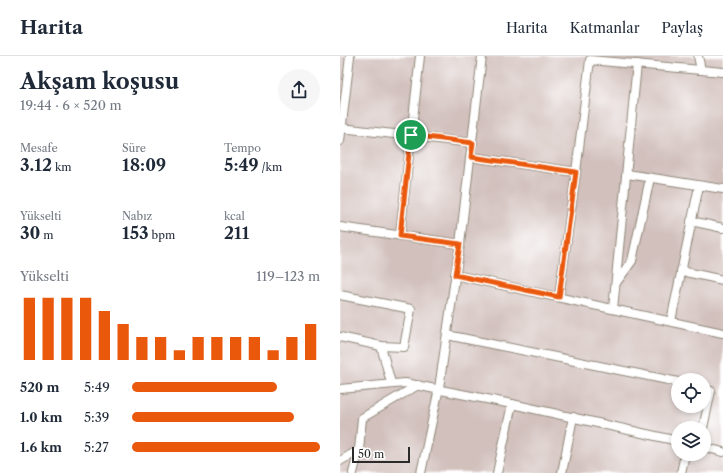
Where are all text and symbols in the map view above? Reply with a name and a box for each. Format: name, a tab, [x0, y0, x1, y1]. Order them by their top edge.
text: Harita	[20, 16, 83, 39]
text: Harita	[506, 19, 548, 37]
text: Katmanlar	[570, 19, 640, 37]
text: Paylaş	[662, 19, 703, 37]
text: Akşam koşusu	[20, 68, 179, 95]
button: share	[278, 69, 320, 111]
text: 19:44 · 6 × 520 m	[20, 97, 122, 113]
pin	[394, 118, 428, 152]
icon: arrive	[400, 124, 422, 146]
text: Mesafe	[20, 141, 58, 155]
text: Süre	[122, 141, 146, 155]
text: Tempo	[224, 141, 261, 155]
text: 3.12	[20, 155, 52, 175]
text: 18:09	[122, 155, 166, 175]
text: 5:49	[224, 155, 259, 175]
text: km	[52, 160, 72, 174]
text: /km	[259, 160, 282, 174]
text: Yükselti	[20, 209, 61, 223]
text: Nabız	[122, 209, 152, 223]
text: kcal	[224, 209, 245, 223]
text: 30	[20, 223, 40, 243]
text: 153	[122, 223, 149, 243]
text: 211	[224, 223, 249, 243]
text: m	[40, 228, 54, 242]
text: bpm	[149, 228, 175, 242]
text: Yükselti	[20, 268, 69, 284]
text: 119–123 m	[256, 268, 320, 284]
map controls	[671, 373, 711, 461]
button: locate	[671, 373, 711, 413]
text: 520 m	[20, 379, 59, 395]
text: 5:49	[84, 379, 110, 395]
text: 1.0 km	[20, 409, 62, 425]
text: 5:39	[84, 409, 109, 425]
button: layers	[671, 421, 711, 461]
text: 1.6 km	[20, 439, 62, 455]
text: 5:27	[84, 439, 109, 455]
scale bar	[352, 445, 410, 464]
text: 50 m	[358, 447, 384, 461]

